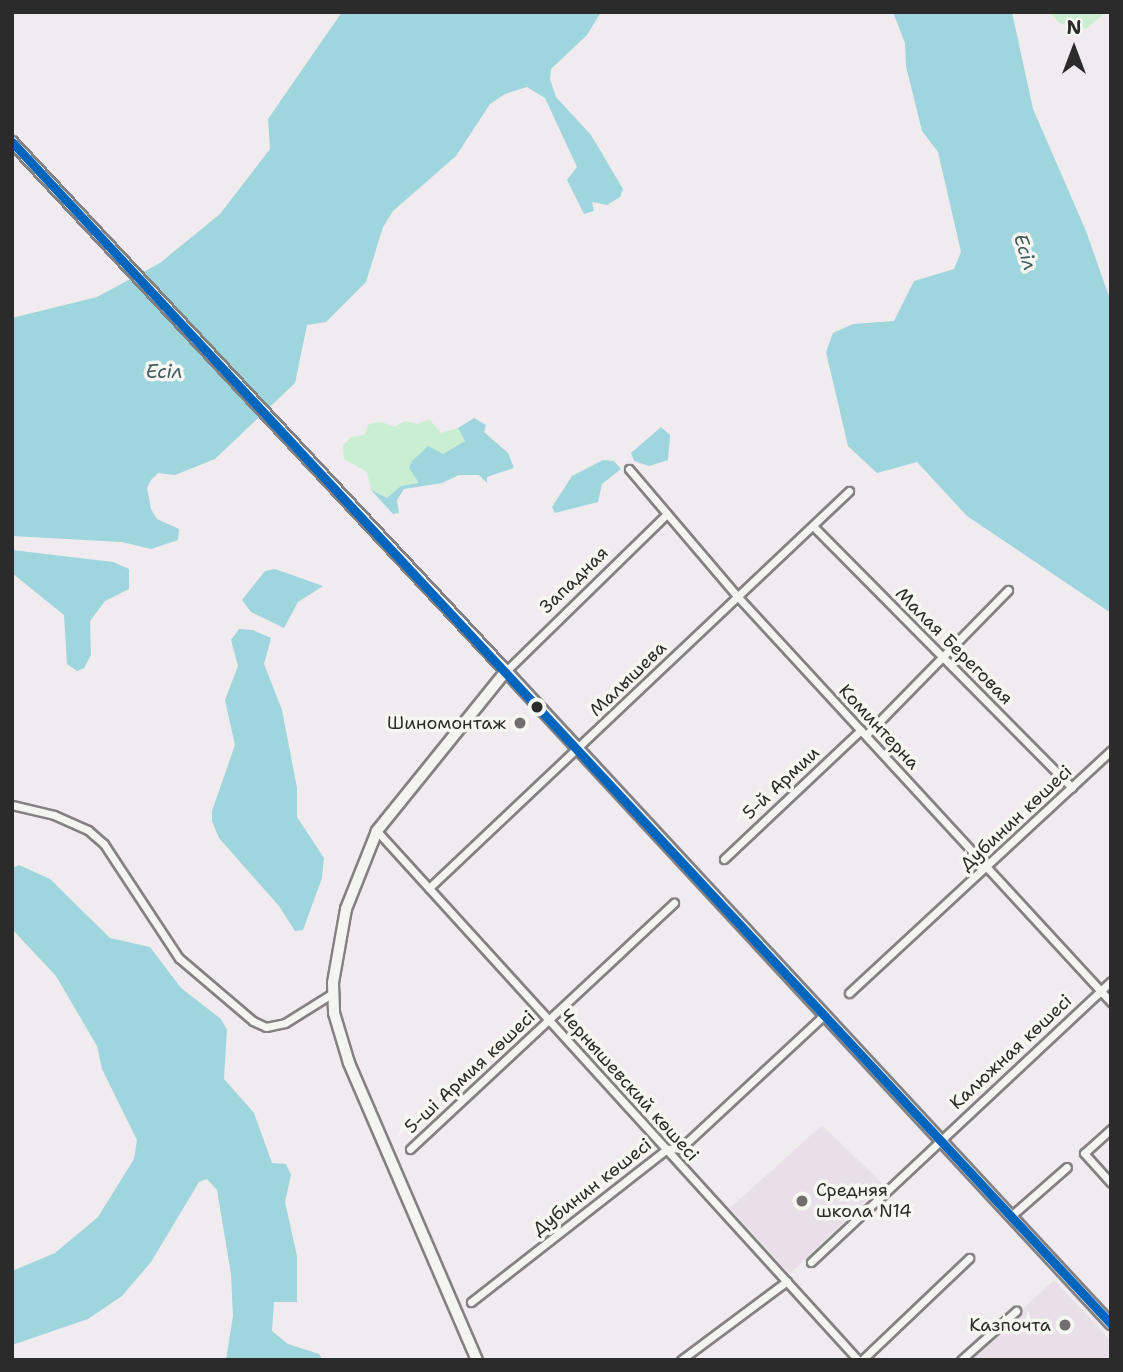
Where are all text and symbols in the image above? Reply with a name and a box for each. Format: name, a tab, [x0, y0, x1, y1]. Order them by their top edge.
north arrow	[1039, 14, 1109, 84]
text: N	[1066, 15, 1082, 40]
water label: Есіл	[1009, 231, 1041, 273]
water label: Есіл	[146, 361, 182, 383]
street label: Западная	[535, 542, 613, 618]
street label: Малая Береговая	[891, 583, 1017, 709]
street label: Малышева	[585, 637, 671, 721]
street label: Коминтерна	[834, 680, 924, 774]
unlabelled marker	[530, 700, 544, 714]
place label: Шиномонтаж	[387, 712, 506, 734]
marker: Шиномонтаж	[512, 715, 528, 731]
street label: 5-й Армии	[738, 742, 824, 824]
street label: Дубинин көшесі	[956, 761, 1076, 875]
street label: Калюжная көшесі	[946, 990, 1076, 1114]
street label: Чернышевский көшесі	[555, 1004, 703, 1166]
street label: 5-ші Армия көшесі	[400, 1006, 540, 1138]
street label: Дубинин көшесі	[528, 1134, 656, 1240]
place label: Средняя школа N14	[816, 1180, 912, 1222]
marker: Средняя школа N14	[794, 1193, 810, 1209]
place label: Казпочта	[969, 1314, 1051, 1336]
marker: Казпочта	[1057, 1317, 1073, 1333]

